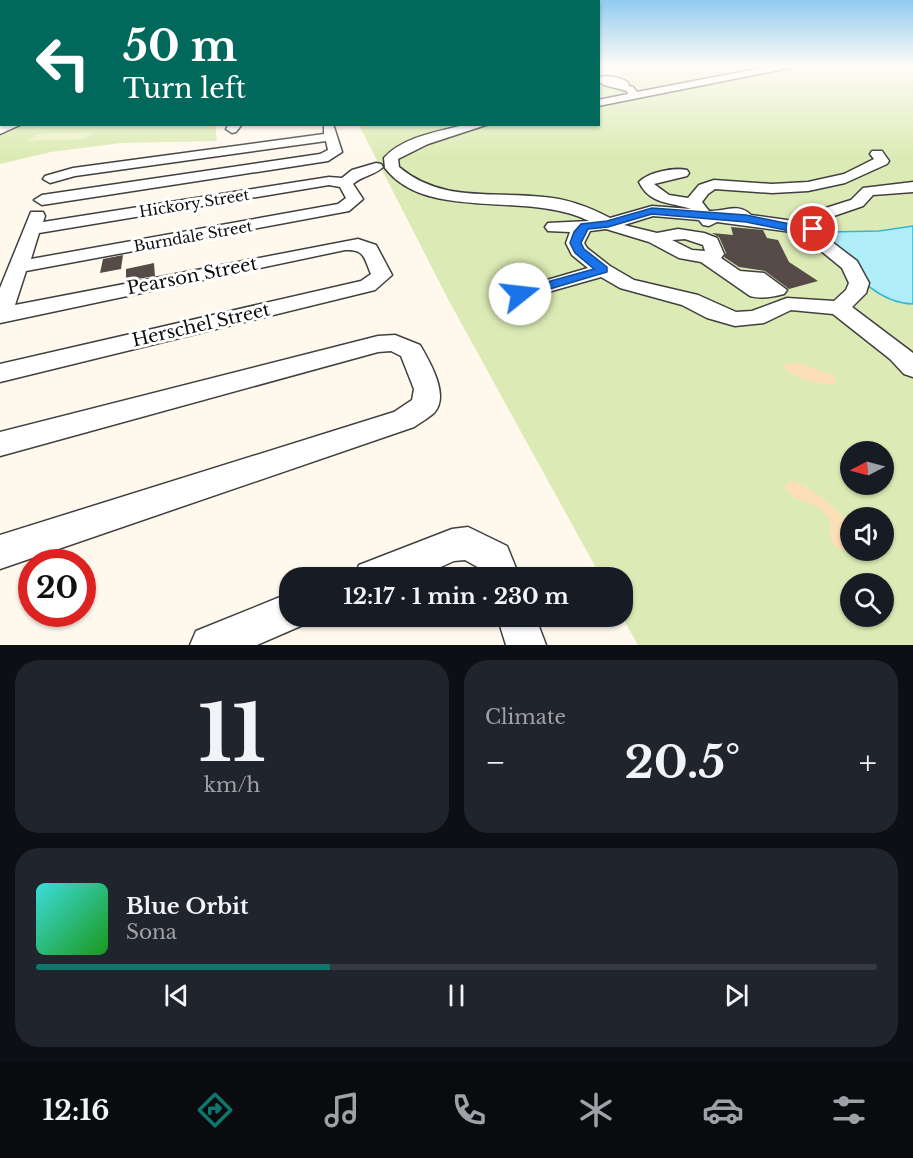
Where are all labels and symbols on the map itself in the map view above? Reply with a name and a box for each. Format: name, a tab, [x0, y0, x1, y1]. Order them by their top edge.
street label: Hickory Street	[138, 185, 251, 221]
pin	[787, 203, 838, 254]
street label: Burndale Street	[132, 216, 254, 256]
street label: Pearson Street	[125, 253, 259, 299]
position arrow	[488, 262, 552, 326]
street label: Herschel Street	[130, 298, 272, 352]
north arrow	[840, 441, 894, 495]
speed limit sign: 20	[18, 549, 96, 627]

